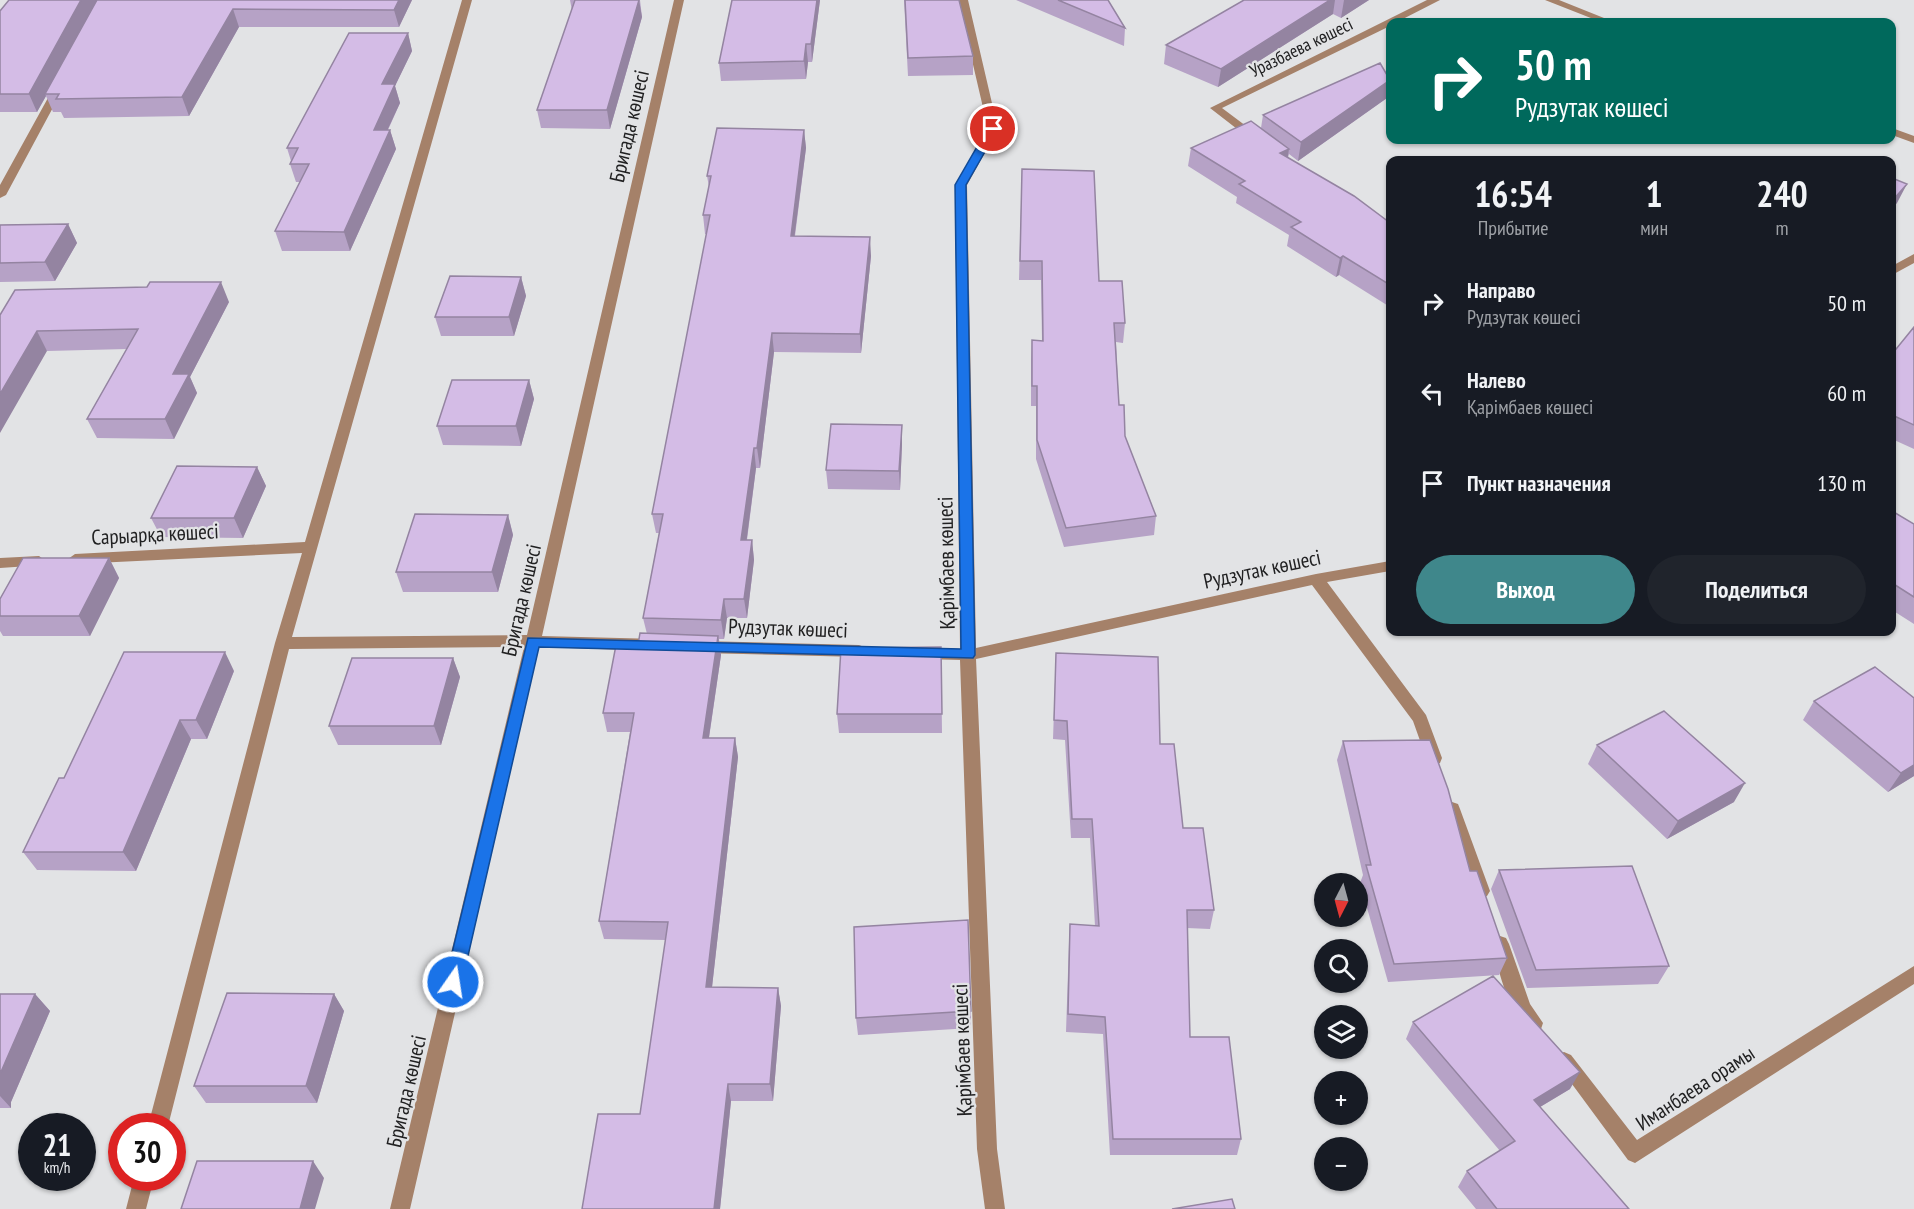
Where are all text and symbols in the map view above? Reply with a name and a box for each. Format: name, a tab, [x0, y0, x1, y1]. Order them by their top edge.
street label: Уразбаева көшесі	[1246, 12, 1356, 82]
text: 50 m	[1515, 37, 1592, 92]
icon: right	[1416, 42, 1494, 120]
street label: Бригада көшесі	[603, 67, 655, 185]
text: Рудзутак көшесі	[1515, 90, 1669, 124]
pin	[967, 103, 1018, 154]
icon: arrive	[976, 112, 1009, 145]
text: 16:54	[1474, 170, 1552, 217]
text: 1	[1646, 170, 1663, 217]
text: 240	[1756, 170, 1808, 217]
text: Прибытие	[1478, 215, 1549, 241]
text: мин	[1640, 215, 1668, 241]
text: m	[1776, 215, 1789, 241]
text: Направо	[1467, 276, 1535, 304]
icon: right	[1416, 287, 1449, 320]
text: 50 m	[1827, 289, 1866, 317]
text: Рудзутак көшесі	[1467, 304, 1581, 330]
text: Налево	[1467, 366, 1526, 394]
icon: left	[1416, 377, 1449, 410]
text: 60 m	[1827, 379, 1866, 407]
text: Қарімбаев көшесі	[1467, 394, 1593, 420]
icon: arrive	[1416, 467, 1449, 500]
text: Пункт назначения	[1467, 469, 1611, 497]
text: 130 m	[1817, 469, 1866, 497]
street label: Қарімбаев көшесі	[931, 496, 961, 630]
street label: Сарыарқа көшесі	[91, 517, 219, 551]
street label: Бригада көшесі	[495, 541, 547, 659]
street label: Рудзутак көшесі	[1201, 543, 1323, 595]
button: Выход	[1416, 555, 1635, 624]
button: Поделиться	[1647, 555, 1866, 624]
street label: Рудзутак көшесі	[728, 612, 848, 644]
north arrow	[1314, 873, 1368, 927]
map controls	[1314, 873, 1368, 1191]
button: search	[1314, 939, 1368, 993]
position arrow	[421, 950, 485, 1014]
street label: Қарімбаев көшесі	[946, 983, 978, 1117]
button: layers	[1314, 1005, 1368, 1059]
street label: Бригада көшесі	[380, 1032, 432, 1150]
street label: Иманбаева орамы	[1631, 1040, 1759, 1136]
button: +	[1314, 1071, 1368, 1125]
speed limit sign: 30	[108, 1113, 186, 1191]
text: 21	[43, 1125, 71, 1164]
button: −	[1314, 1137, 1368, 1191]
text: km/h	[44, 1158, 70, 1177]

